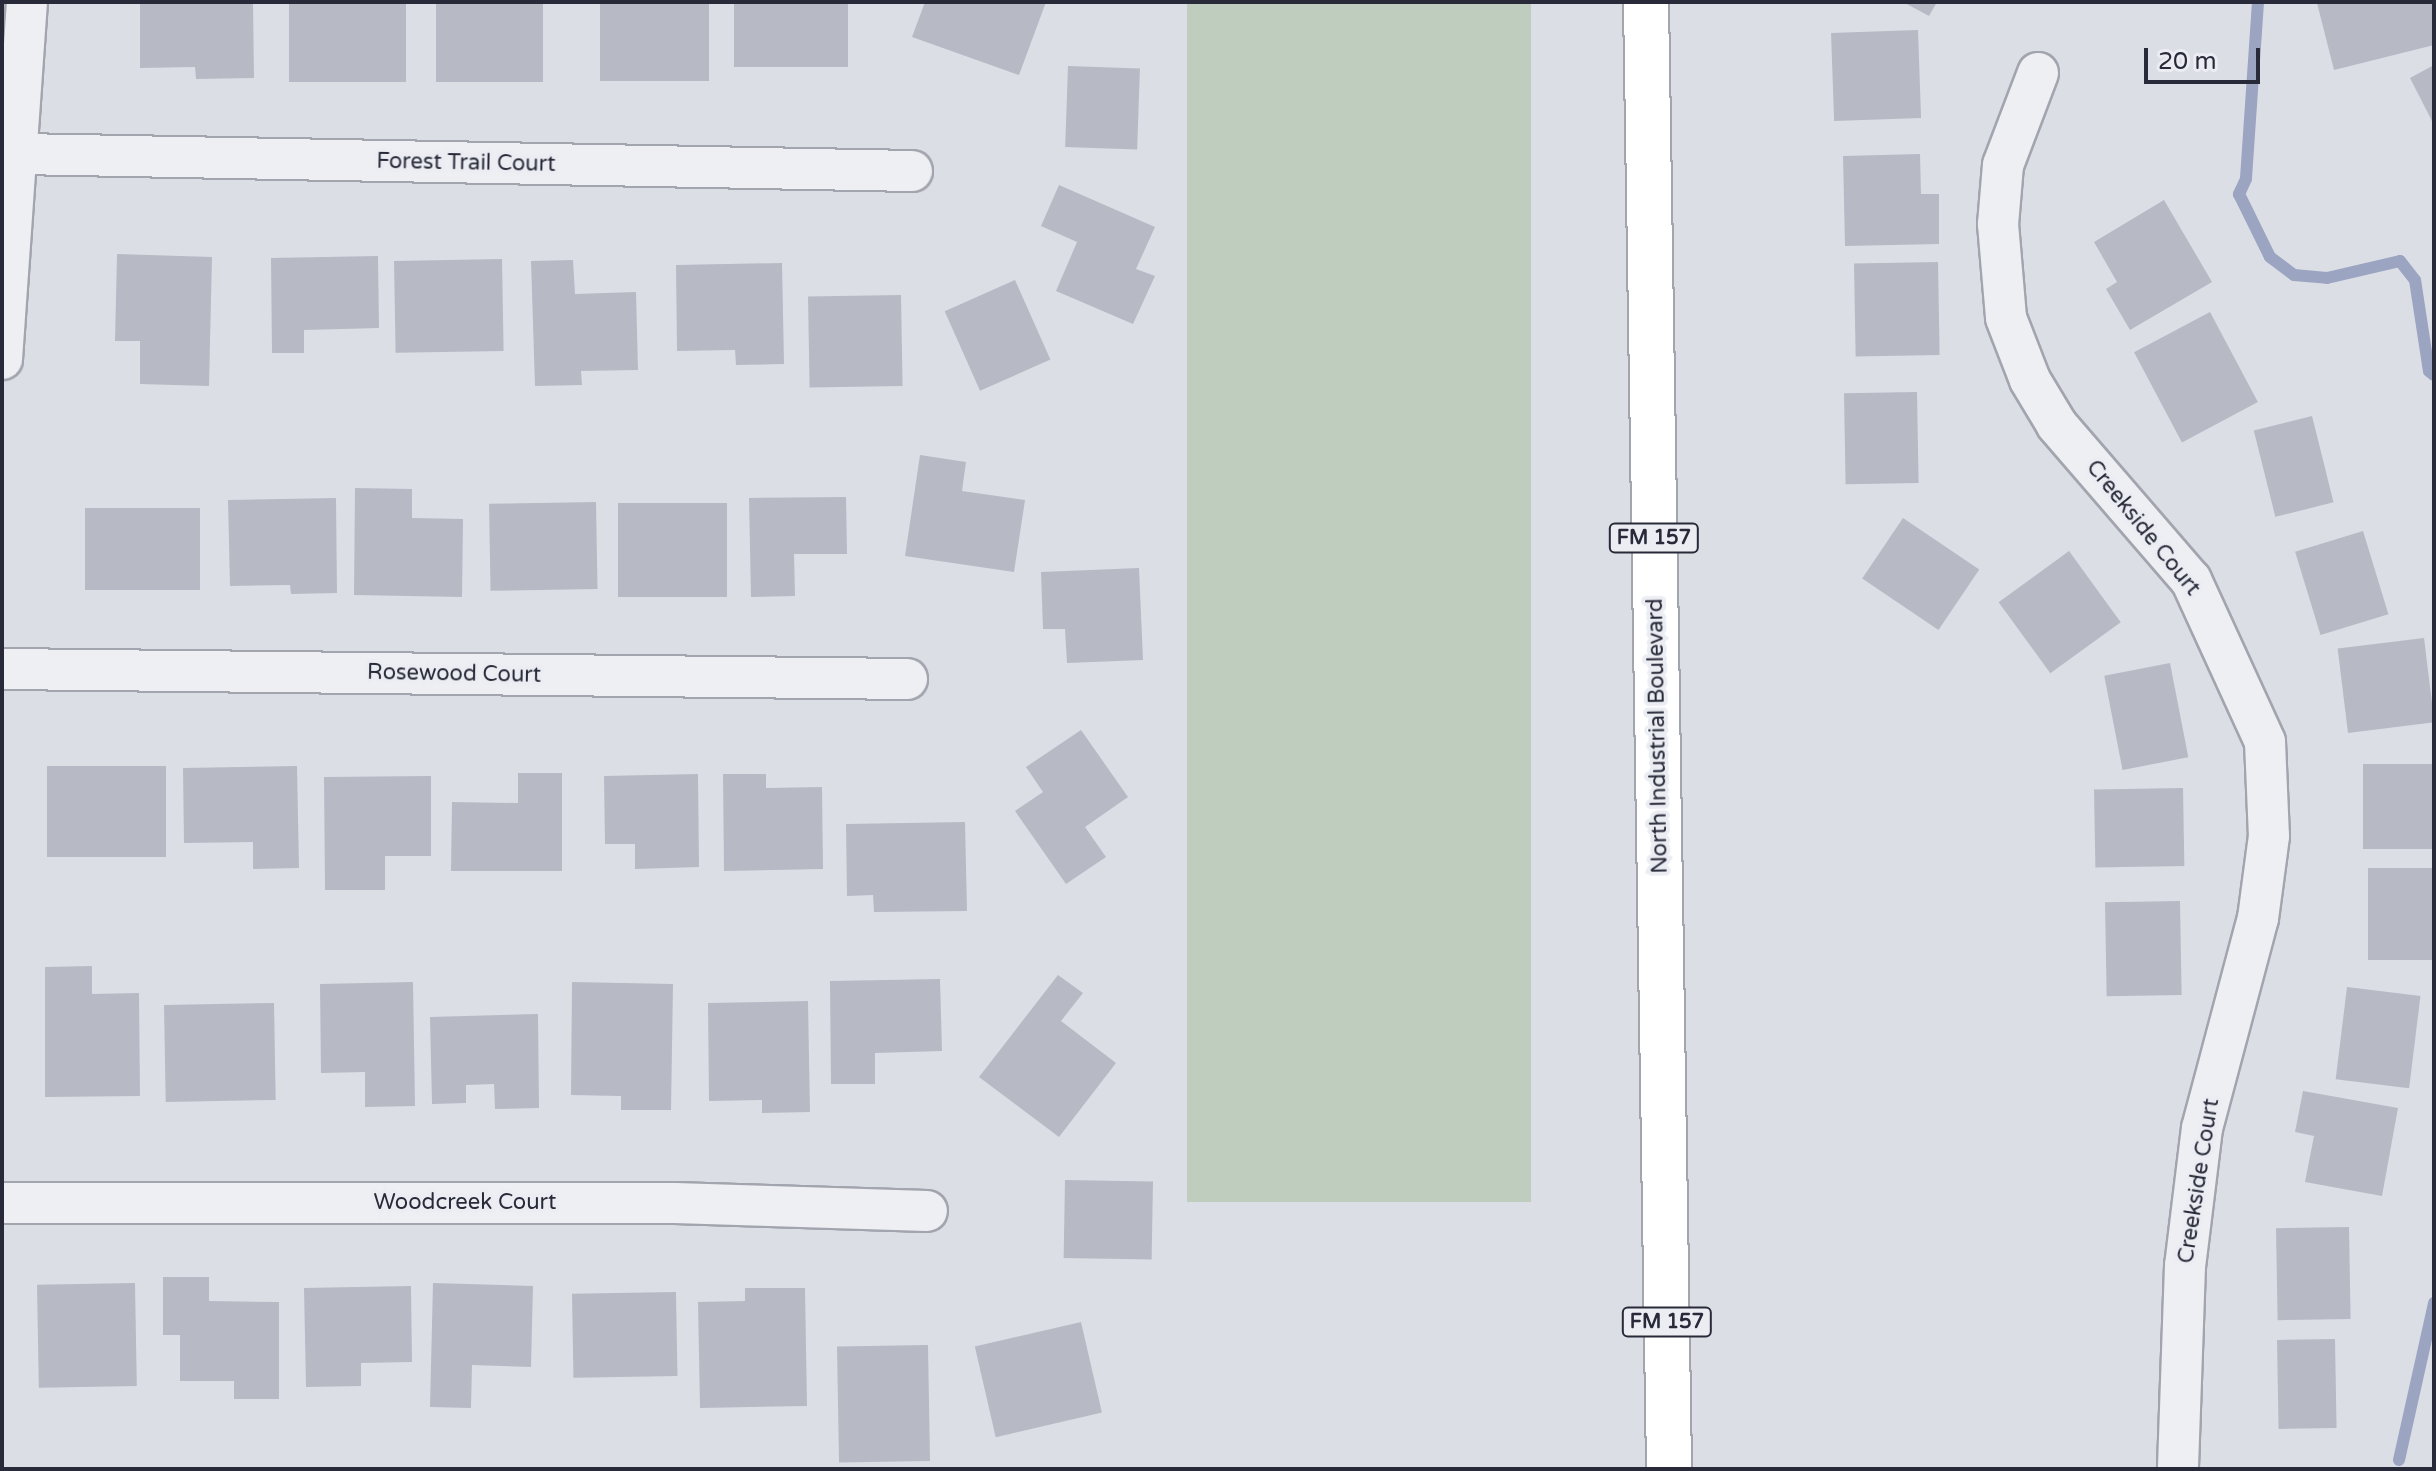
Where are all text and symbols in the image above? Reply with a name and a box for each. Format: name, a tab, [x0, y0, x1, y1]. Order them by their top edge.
scale bar	[2148, 32, 2264, 82]
text: 20 m	[2158, 47, 2216, 76]
street label: Forest Trail Court	[376, 148, 556, 178]
street label: Creekside Court	[2080, 455, 2206, 601]
road number: FM 157	[1608, 522, 1700, 554]
street label: North Industrial Boulevard	[1642, 598, 1674, 874]
street label: Rosewood Court	[367, 659, 541, 689]
street label: Creekside Court	[2173, 1097, 2225, 1265]
street label: Woodcreek Court	[374, 1190, 556, 1216]
road number: FM 157	[1621, 1306, 1713, 1338]

